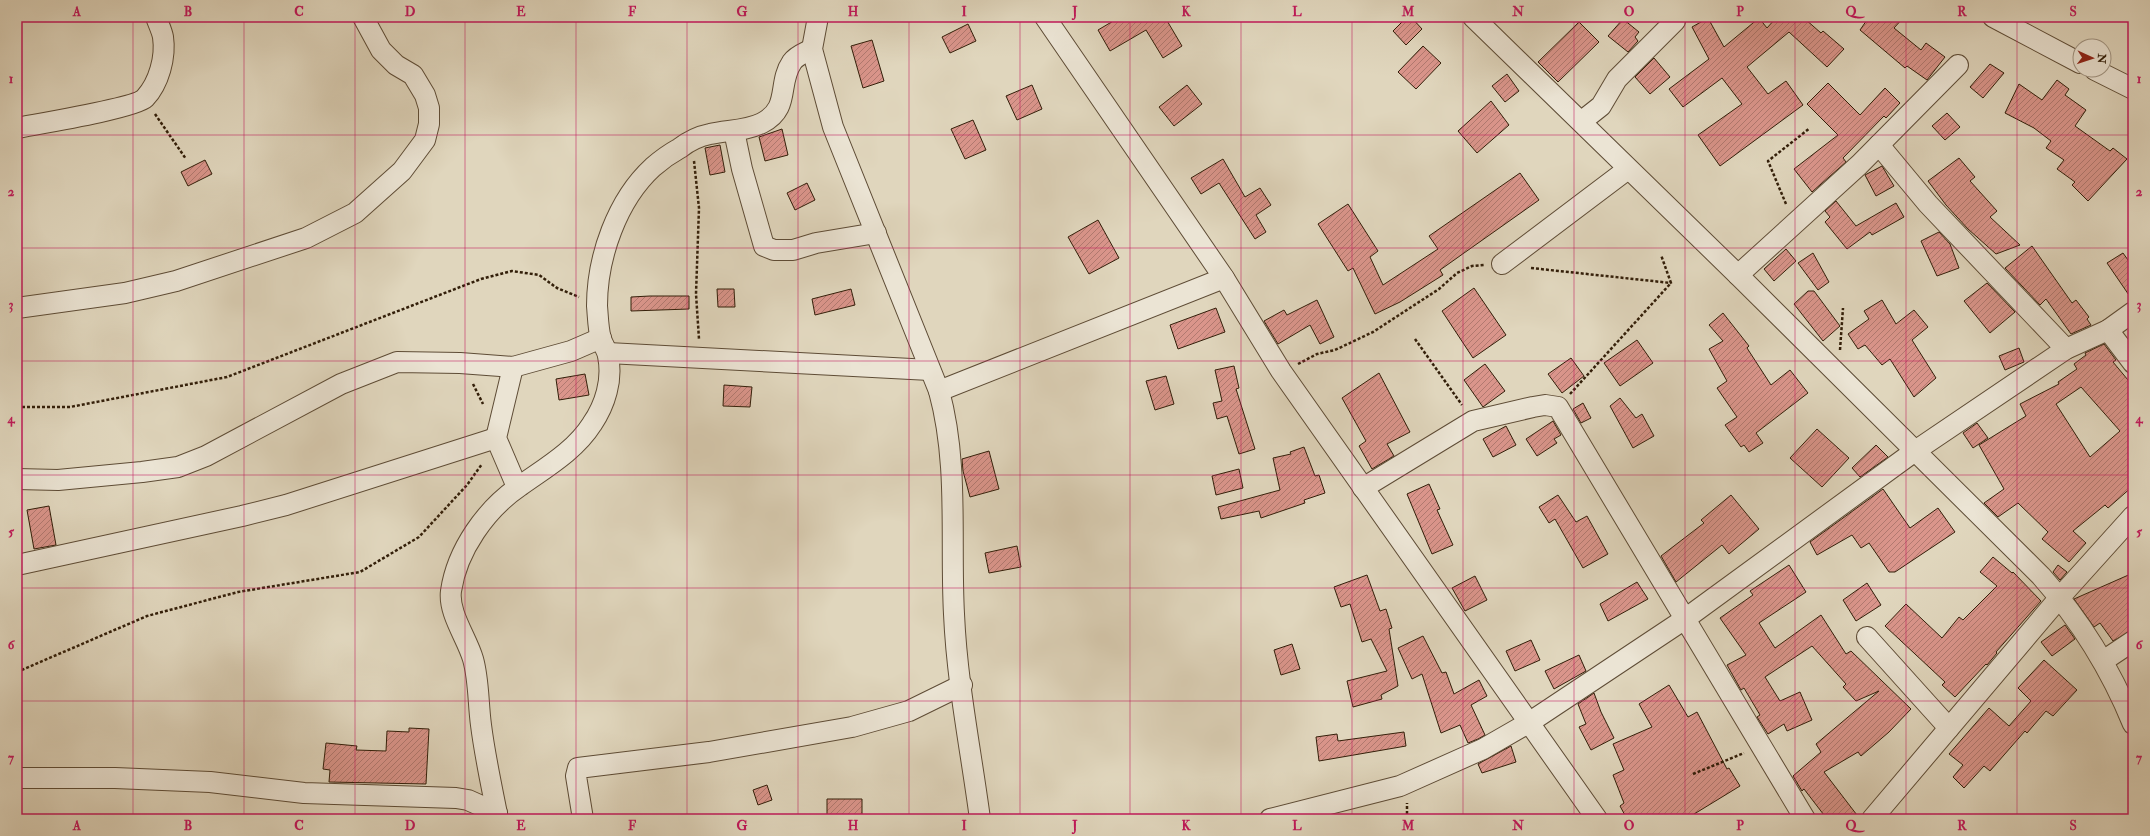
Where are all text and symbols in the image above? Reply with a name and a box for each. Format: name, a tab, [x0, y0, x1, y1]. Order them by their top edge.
text: A	[72, 4, 82, 20]
text: B	[184, 4, 192, 20]
text: C	[294, 4, 304, 20]
text: D	[405, 4, 416, 20]
text: E	[516, 4, 526, 20]
text: F	[628, 4, 637, 20]
text: G	[737, 4, 748, 20]
text: H	[848, 4, 859, 20]
text: I	[961, 4, 967, 20]
text: J	[1071, 4, 1078, 21]
text: K	[1181, 4, 1191, 20]
text: L	[1292, 4, 1302, 20]
text: M	[1401, 4, 1415, 20]
text: N	[1511, 4, 1524, 20]
text: O	[1624, 4, 1635, 20]
text: P	[1736, 4, 1744, 20]
text: Q	[1846, 4, 1866, 20]
text: R	[1957, 4, 1967, 20]
text: S	[2069, 4, 2077, 20]
north arrow	[2072, 38, 2112, 78]
text: N	[2095, 52, 2108, 65]
text: 1	[9, 71, 14, 87]
text: 1	[2137, 71, 2142, 87]
text: 2	[8, 184, 15, 200]
text: 2	[2136, 184, 2143, 200]
text: 3	[9, 297, 14, 313]
text: 3	[2137, 297, 2142, 313]
text: 4	[6, 411, 15, 427]
text: 4	[2134, 411, 2143, 427]
text: 5	[8, 524, 14, 540]
text: 5	[2136, 524, 2142, 540]
text: 6	[8, 637, 16, 653]
text: 6	[2136, 637, 2144, 653]
text: 7	[8, 750, 15, 766]
text: 7	[2136, 750, 2143, 766]
text: A	[72, 818, 82, 834]
text: B	[184, 818, 192, 834]
text: C	[294, 818, 304, 834]
text: D	[405, 818, 416, 834]
text: E	[516, 818, 526, 834]
text: F	[628, 818, 637, 834]
text: G	[737, 818, 748, 834]
text: H	[848, 818, 859, 834]
text: I	[961, 818, 967, 834]
text: J	[1071, 818, 1078, 835]
text: K	[1181, 818, 1191, 834]
text: L	[1292, 818, 1302, 834]
text: M	[1401, 818, 1415, 834]
text: N	[1511, 818, 1524, 834]
text: O	[1624, 818, 1635, 834]
text: P	[1736, 818, 1744, 834]
text: Q	[1846, 818, 1866, 834]
text: R	[1957, 818, 1967, 834]
text: S	[2069, 818, 2077, 834]

